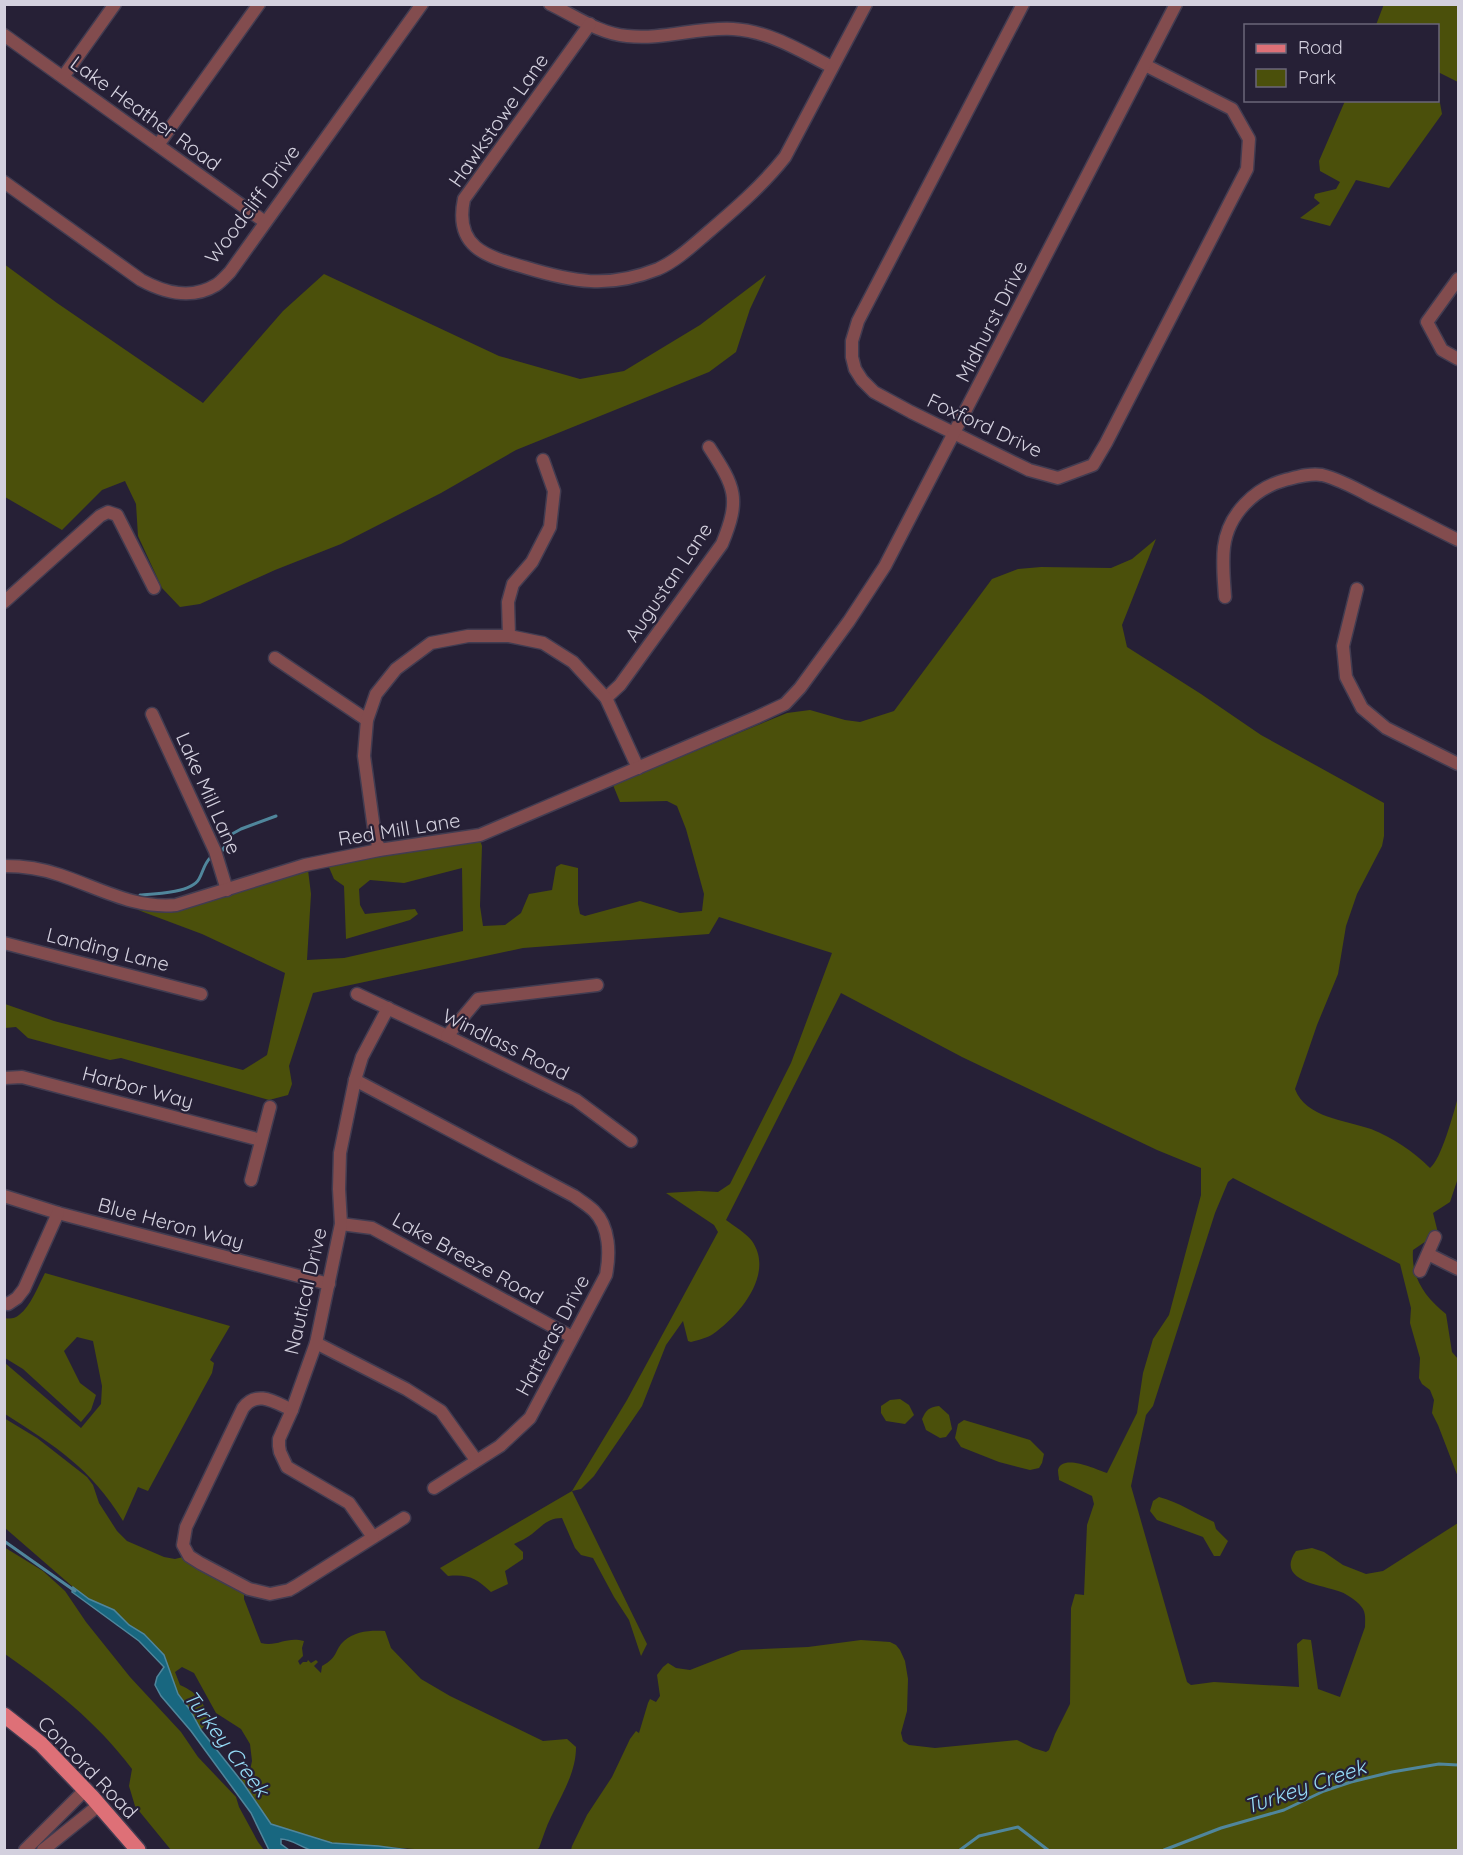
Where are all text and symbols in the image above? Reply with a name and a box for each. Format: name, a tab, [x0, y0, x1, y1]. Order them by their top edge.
legend	[1244, 24, 1439, 102]
text: Road	[1298, 36, 1343, 59]
street label: Hawkstowe Lane	[443, 48, 553, 192]
street label: Lake Heather Road	[66, 50, 226, 176]
text: Park	[1298, 66, 1336, 89]
street label: Woodcliff Drive	[199, 140, 305, 268]
street label: Midhurst Drive	[950, 256, 1032, 386]
street label: Foxford Drive	[923, 387, 1047, 463]
street label: Augustan Lane	[619, 518, 717, 646]
street label: Lake Mill Lane	[171, 728, 247, 858]
street label: Red Mill Lane	[336, 807, 462, 851]
street label: Landing Lane	[44, 922, 172, 976]
street label: Windlass Road	[439, 1003, 573, 1085]
street label: Harbor Way	[80, 1060, 196, 1114]
street label: Blue Heron Way	[95, 1191, 247, 1255]
street label: Lake Breeze Road	[388, 1206, 548, 1310]
street label: Nautical Drive	[278, 1225, 332, 1357]
street label: Hatteras Drive	[510, 1270, 594, 1400]
water label: Turkey Creek	[178, 1685, 277, 1803]
street label: Concord Road	[33, 1710, 143, 1824]
water label: Turkey Creek	[1241, 1753, 1371, 1819]

